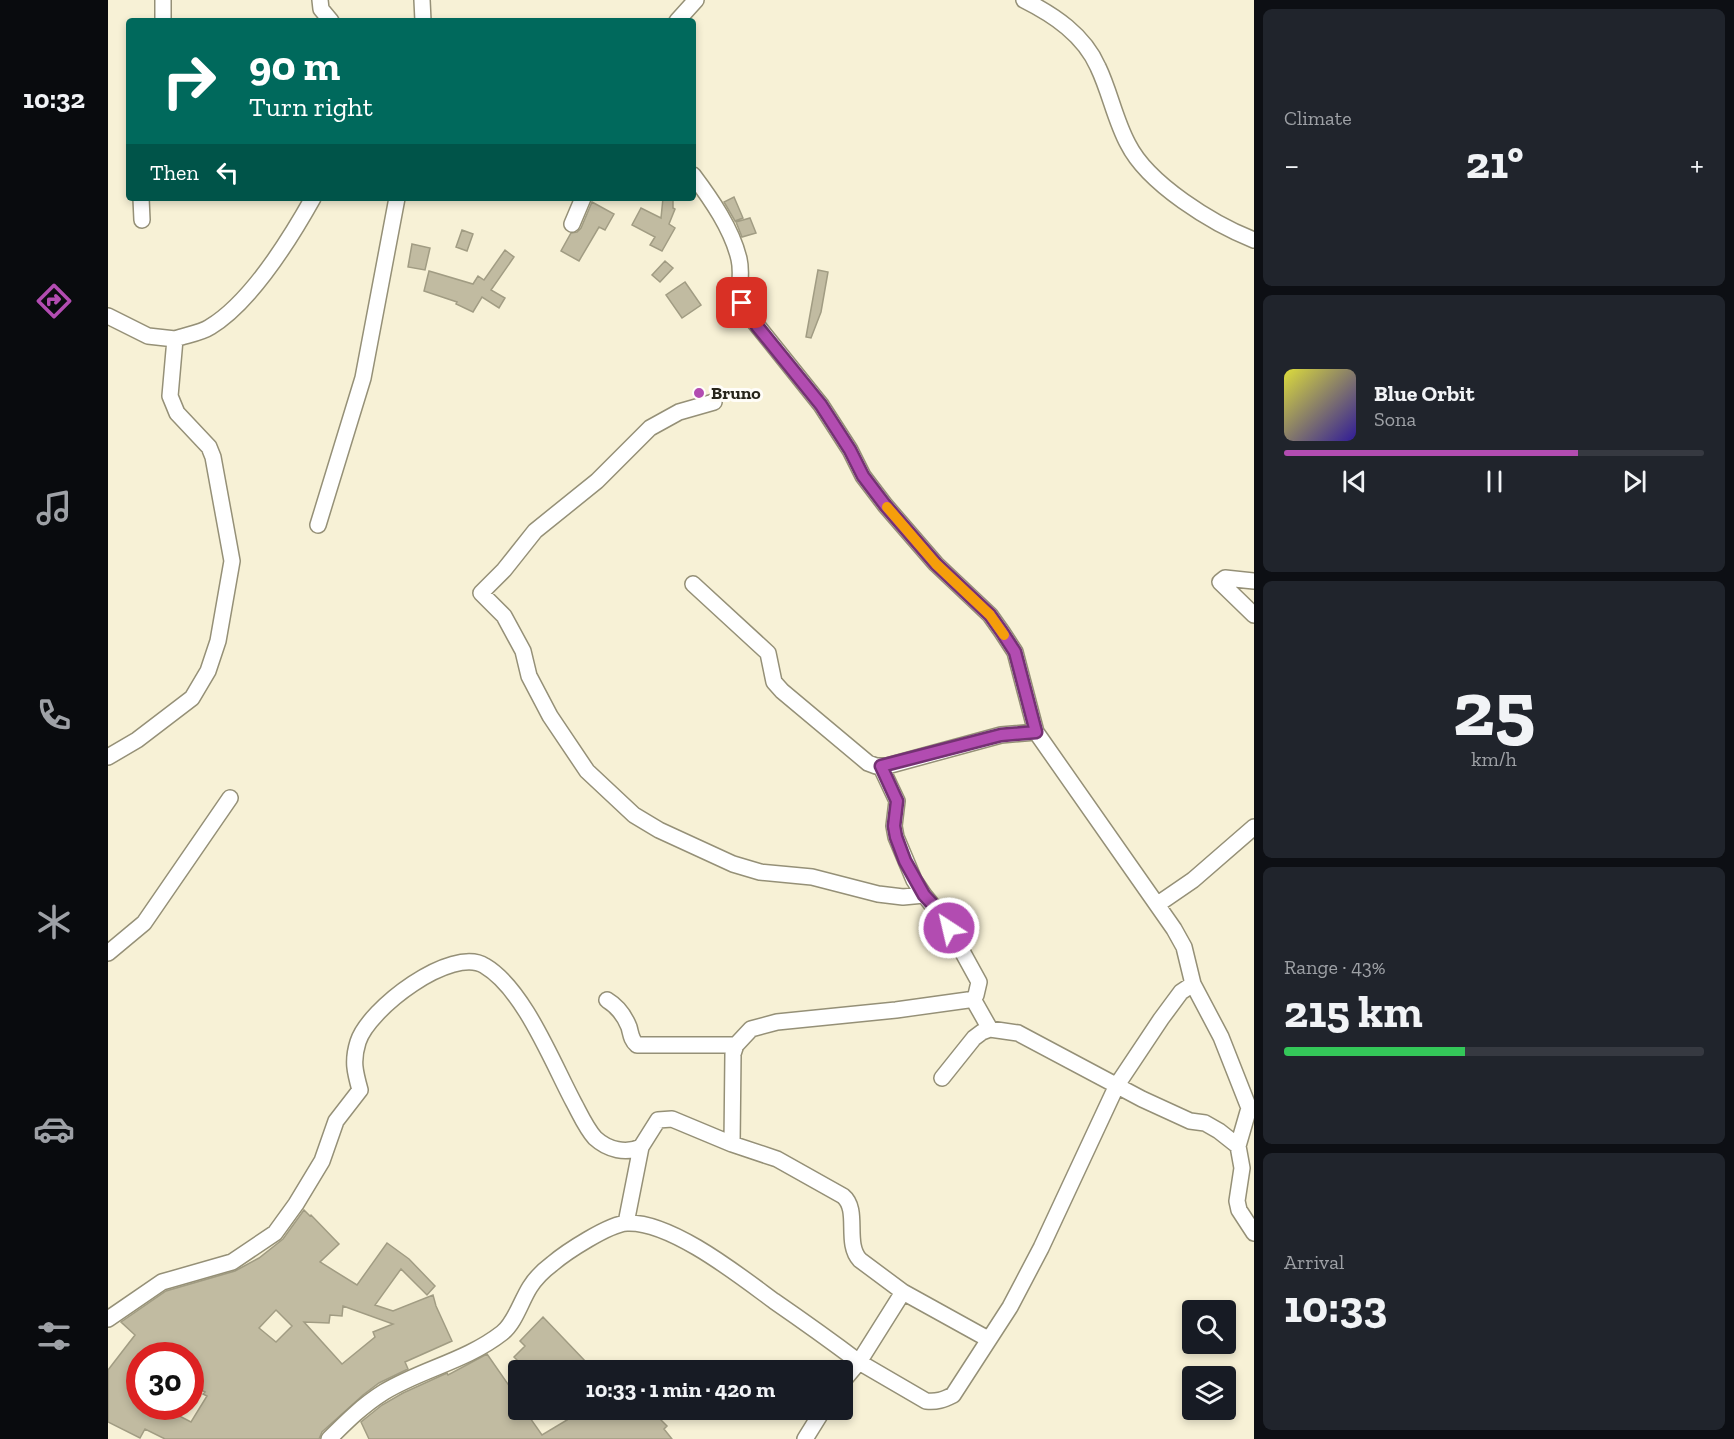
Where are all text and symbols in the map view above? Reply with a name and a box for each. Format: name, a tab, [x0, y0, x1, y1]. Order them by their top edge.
text: 90 m	[249, 40, 340, 91]
icon: right	[150, 42, 228, 120]
text: 10:32	[23, 83, 85, 115]
text: Turn right	[249, 91, 373, 123]
text: Climate	[1284, 106, 1352, 130]
text: 21°	[1466, 136, 1524, 190]
text: −	[1284, 145, 1299, 184]
text: +	[1690, 145, 1704, 184]
icon: left	[211, 156, 244, 189]
text: Then	[150, 159, 199, 186]
pin	[716, 277, 767, 328]
icon: directions	[33, 280, 75, 322]
icon: arrive	[725, 286, 758, 319]
text: Blue Orbit	[1374, 380, 1474, 407]
place label: Bruno	[711, 382, 761, 404]
marker: Bruno	[692, 386, 706, 400]
text: Sona	[1374, 407, 1416, 431]
icon: previous	[1338, 465, 1371, 498]
icon: pause	[1478, 465, 1511, 498]
icon: next	[1618, 465, 1651, 498]
icon: music	[33, 487, 75, 529]
text: 25	[1453, 661, 1535, 755]
icon: phone	[33, 694, 75, 736]
text: km/h	[1471, 747, 1517, 771]
position arrow	[917, 896, 981, 960]
icon: climate	[33, 901, 75, 943]
text: Range · 43%	[1284, 955, 1386, 979]
text: 215 km	[1284, 985, 1423, 1039]
icon: car	[33, 1108, 75, 1150]
text: Arrival	[1284, 1250, 1344, 1274]
text: 10:33	[1284, 1280, 1387, 1334]
map controls	[1182, 1300, 1236, 1420]
button: search	[1182, 1300, 1236, 1354]
icon: filters	[33, 1315, 75, 1357]
speed limit sign: 30	[126, 1342, 204, 1420]
button: layers	[1182, 1366, 1236, 1420]
text: 10:33 · 1 min · 420 m	[586, 1376, 775, 1403]

